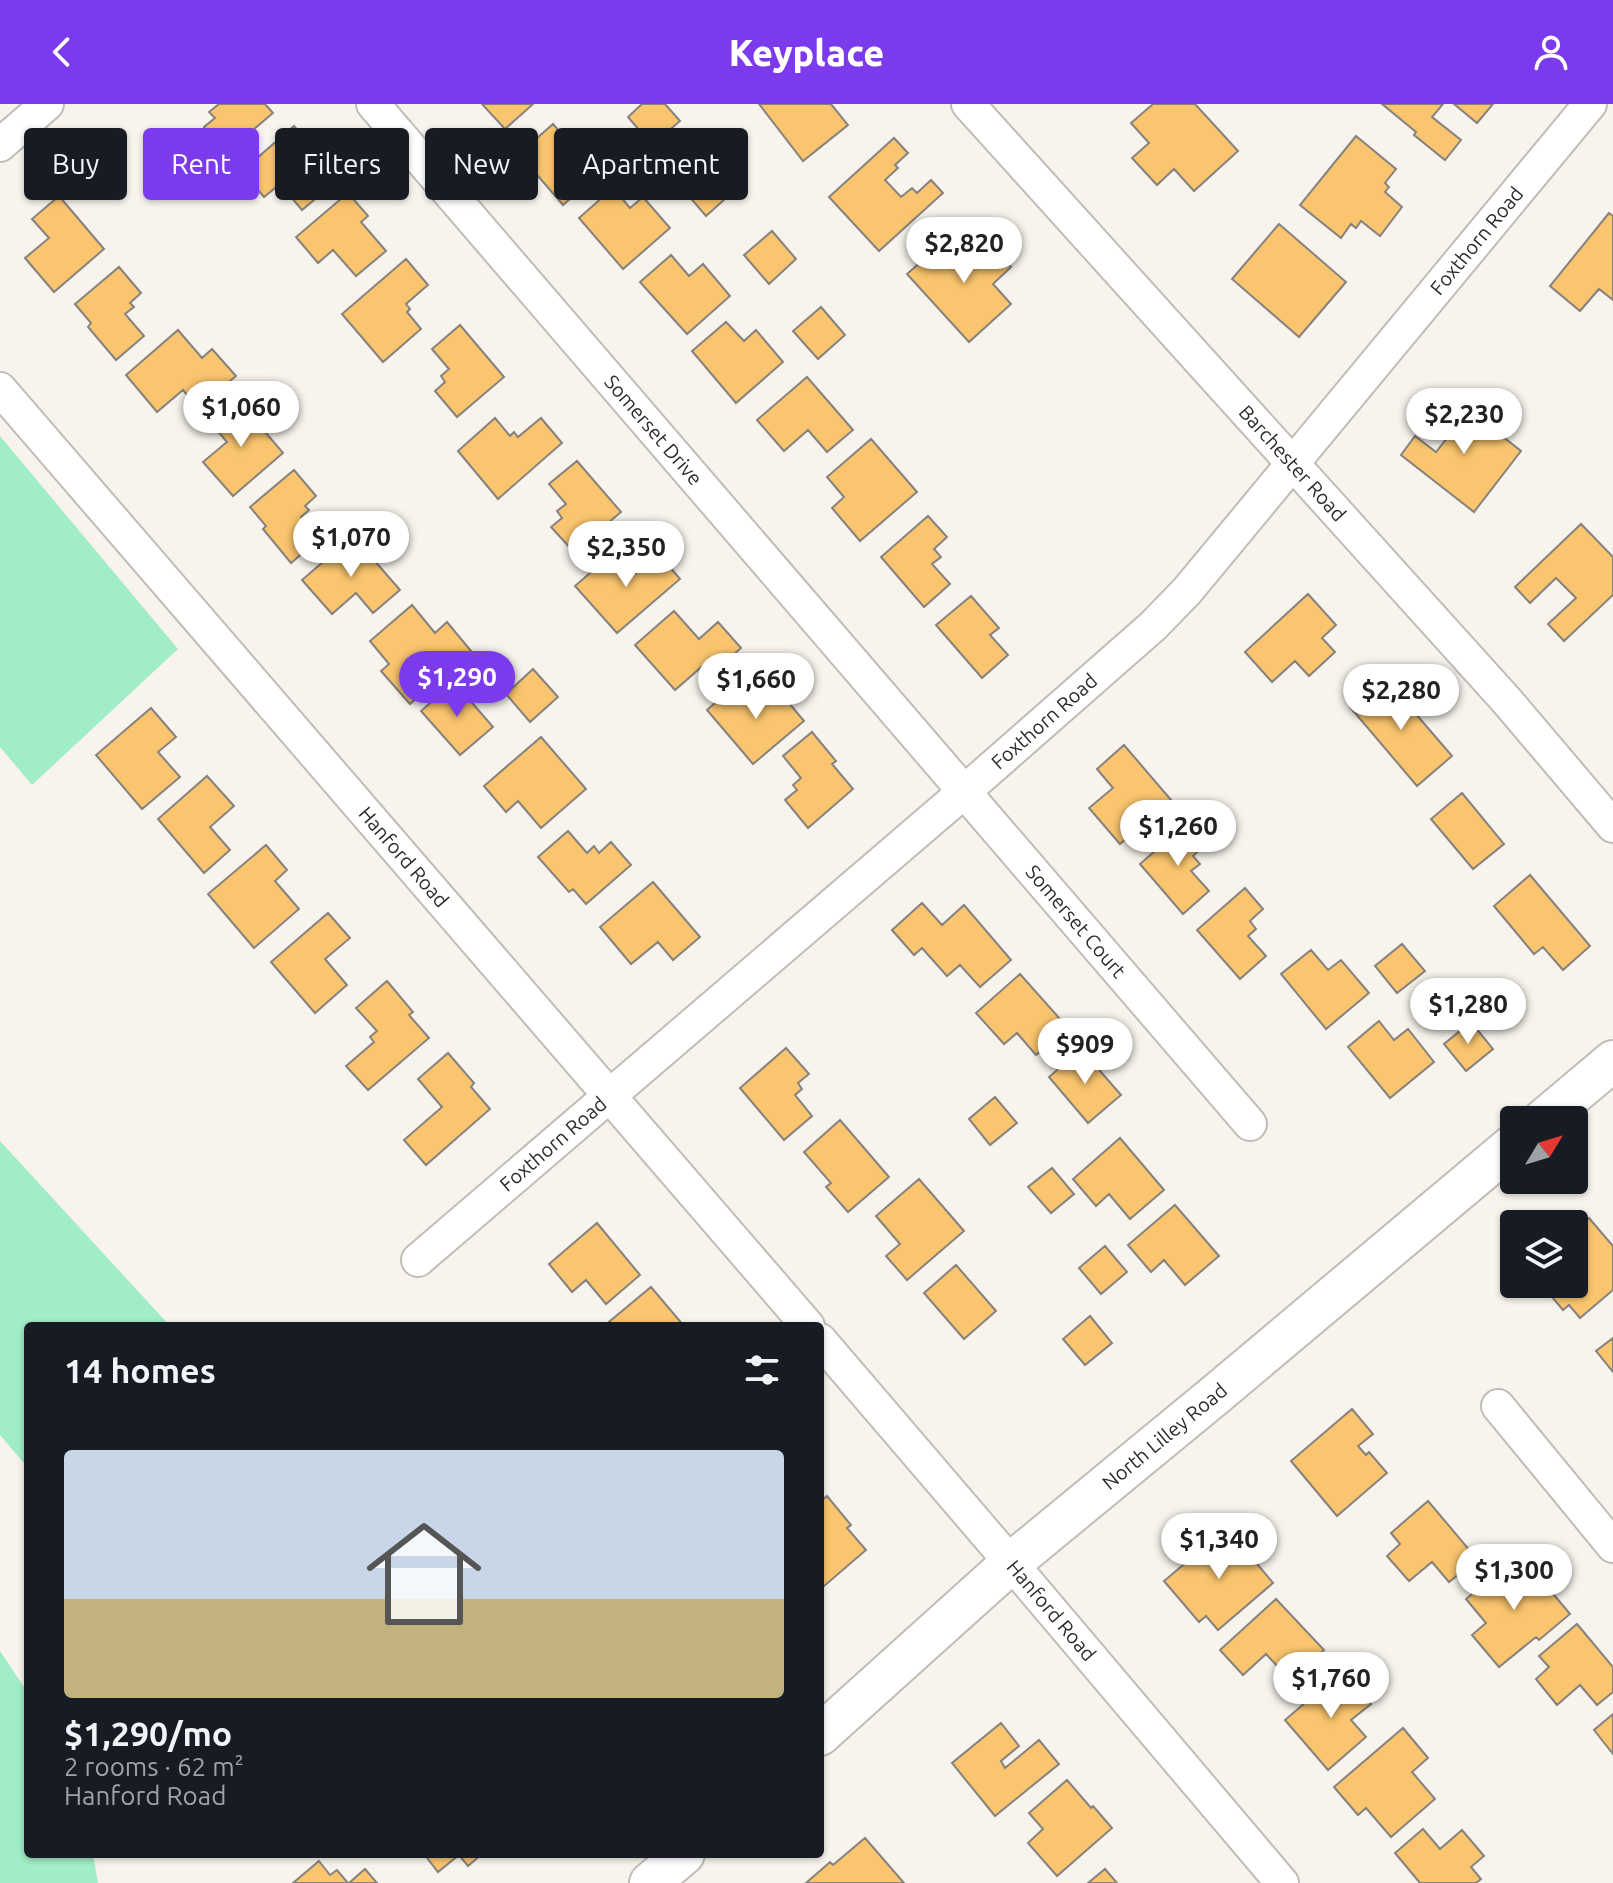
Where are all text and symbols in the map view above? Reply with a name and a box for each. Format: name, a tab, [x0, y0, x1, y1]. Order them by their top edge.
icon: back	[40, 30, 84, 74]
icon: person	[1529, 30, 1573, 74]
text: Keyplace	[729, 32, 884, 73]
chip: Buy	[24, 128, 127, 200]
chip: Rent	[143, 128, 259, 200]
chip: Filters	[275, 128, 409, 200]
chip: New	[425, 128, 538, 200]
chip: Apartment	[554, 128, 748, 200]
street label: Foxthorn Road	[1425, 182, 1528, 299]
pin: $2,820	[899, 217, 1029, 285]
text: $2,820	[924, 228, 1004, 257]
street label: Somerset Drive	[600, 370, 707, 489]
pin: $1,060	[176, 381, 306, 449]
pin: $2,230	[1399, 388, 1529, 456]
text: $1,060	[201, 392, 281, 421]
text: $2,230	[1424, 399, 1504, 428]
street label: Barchester Road	[1235, 400, 1351, 526]
pin: $1,070	[286, 511, 416, 579]
pin: $2,350	[561, 521, 691, 589]
text: $1,070	[311, 522, 391, 551]
text: $2,350	[586, 532, 666, 561]
pin: $1,290	[392, 651, 522, 719]
pin: $1,660	[691, 653, 821, 721]
text: $1,290	[417, 662, 497, 691]
text: $1,660	[716, 664, 796, 693]
pin: $2,280	[1336, 664, 1466, 732]
street label: Foxthorn Road	[986, 669, 1101, 774]
text: $2,280	[1361, 675, 1441, 704]
pin: $1,260	[1113, 800, 1243, 868]
street label: Hanford Road	[354, 802, 453, 912]
text: $1,260	[1138, 811, 1218, 840]
street label: Somerset Court	[1021, 860, 1131, 982]
pin: $1,280	[1403, 978, 1533, 1046]
text: $1,280	[1428, 989, 1508, 1018]
pin: $909	[1038, 1018, 1132, 1086]
text: $909	[1056, 1029, 1114, 1058]
street label: Foxthorn Road	[495, 1092, 611, 1196]
north arrow	[1500, 1106, 1588, 1194]
map controls	[1500, 1106, 1588, 1298]
button: layers	[1500, 1210, 1588, 1298]
icon: filters	[740, 1348, 784, 1392]
text: 14 homes	[64, 1351, 216, 1389]
street label: North Lilley Road	[1097, 1378, 1231, 1494]
icon: home	[352, 1502, 496, 1646]
pin: $1,340	[1154, 1513, 1284, 1581]
text: $1,340	[1179, 1524, 1259, 1553]
pin: $1,300	[1449, 1544, 1579, 1612]
street label: Hanford Road	[1003, 1555, 1101, 1665]
text: $1,300	[1474, 1555, 1554, 1584]
pin: $1,760	[1266, 1652, 1396, 1720]
text: $1,760	[1291, 1663, 1371, 1692]
text: $1,290/mo	[64, 1714, 232, 1752]
text: 2 rooms · 62 m²	[64, 1752, 244, 1781]
text: Hanford Road	[64, 1781, 226, 1810]

